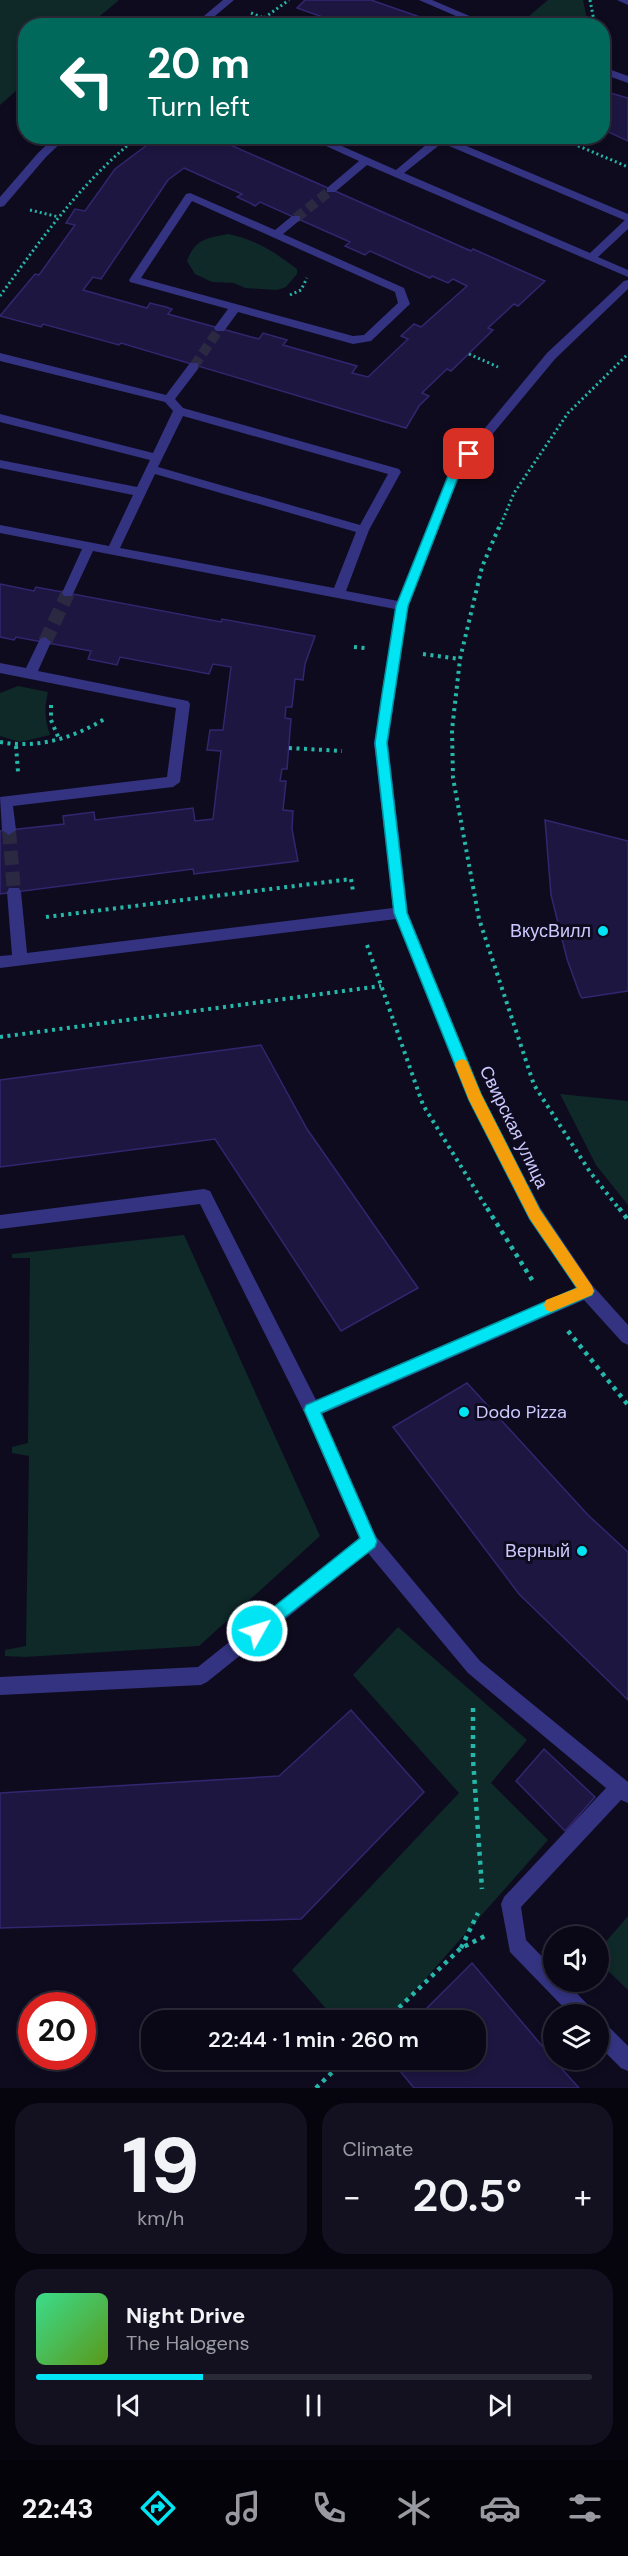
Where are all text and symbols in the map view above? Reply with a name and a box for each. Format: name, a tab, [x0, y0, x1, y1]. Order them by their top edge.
text: 20 m	[147, 36, 250, 91]
icon: left	[48, 42, 126, 120]
text: Turn left	[147, 89, 250, 124]
pin	[443, 428, 494, 479]
icon: arrive	[452, 437, 485, 470]
place label: ВкусВилл	[510, 919, 591, 943]
marker: ВкусВилл	[596, 924, 610, 938]
street label: Свирская улица	[474, 1062, 555, 1193]
place label: Dodo Pizza	[476, 1400, 567, 1424]
marker: Dodo Pizza	[457, 1405, 471, 1419]
place label: Верный	[505, 1539, 570, 1563]
marker: Верный	[575, 1544, 589, 1558]
position arrow	[225, 1599, 289, 1663]
map controls	[543, 1926, 609, 2070]
button: sound	[543, 1926, 609, 1992]
speed limit sign: 20	[18, 1992, 96, 2070]
button: layers	[543, 2004, 609, 2070]
text: 22:44 · 1 min · 260 m	[208, 2025, 419, 2054]
text: 19	[122, 2115, 200, 2216]
text: Climate	[343, 2136, 413, 2162]
text: 20.5°	[412, 2166, 522, 2225]
text: −	[343, 2175, 361, 2218]
text: +	[574, 2175, 592, 2218]
text: km/h	[137, 2205, 184, 2231]
text: Night Drive	[126, 2301, 245, 2330]
text: The Halogens	[126, 2330, 249, 2356]
icon: previous	[112, 2389, 145, 2422]
icon: pause	[297, 2389, 330, 2422]
icon: next	[483, 2389, 516, 2422]
icon: directions	[137, 2487, 179, 2529]
icon: music	[222, 2487, 264, 2529]
icon: phone	[308, 2487, 350, 2529]
icon: climate	[393, 2487, 435, 2529]
icon: car	[479, 2487, 521, 2529]
icon: filters	[564, 2487, 606, 2529]
text: 22:43	[22, 2491, 94, 2526]

